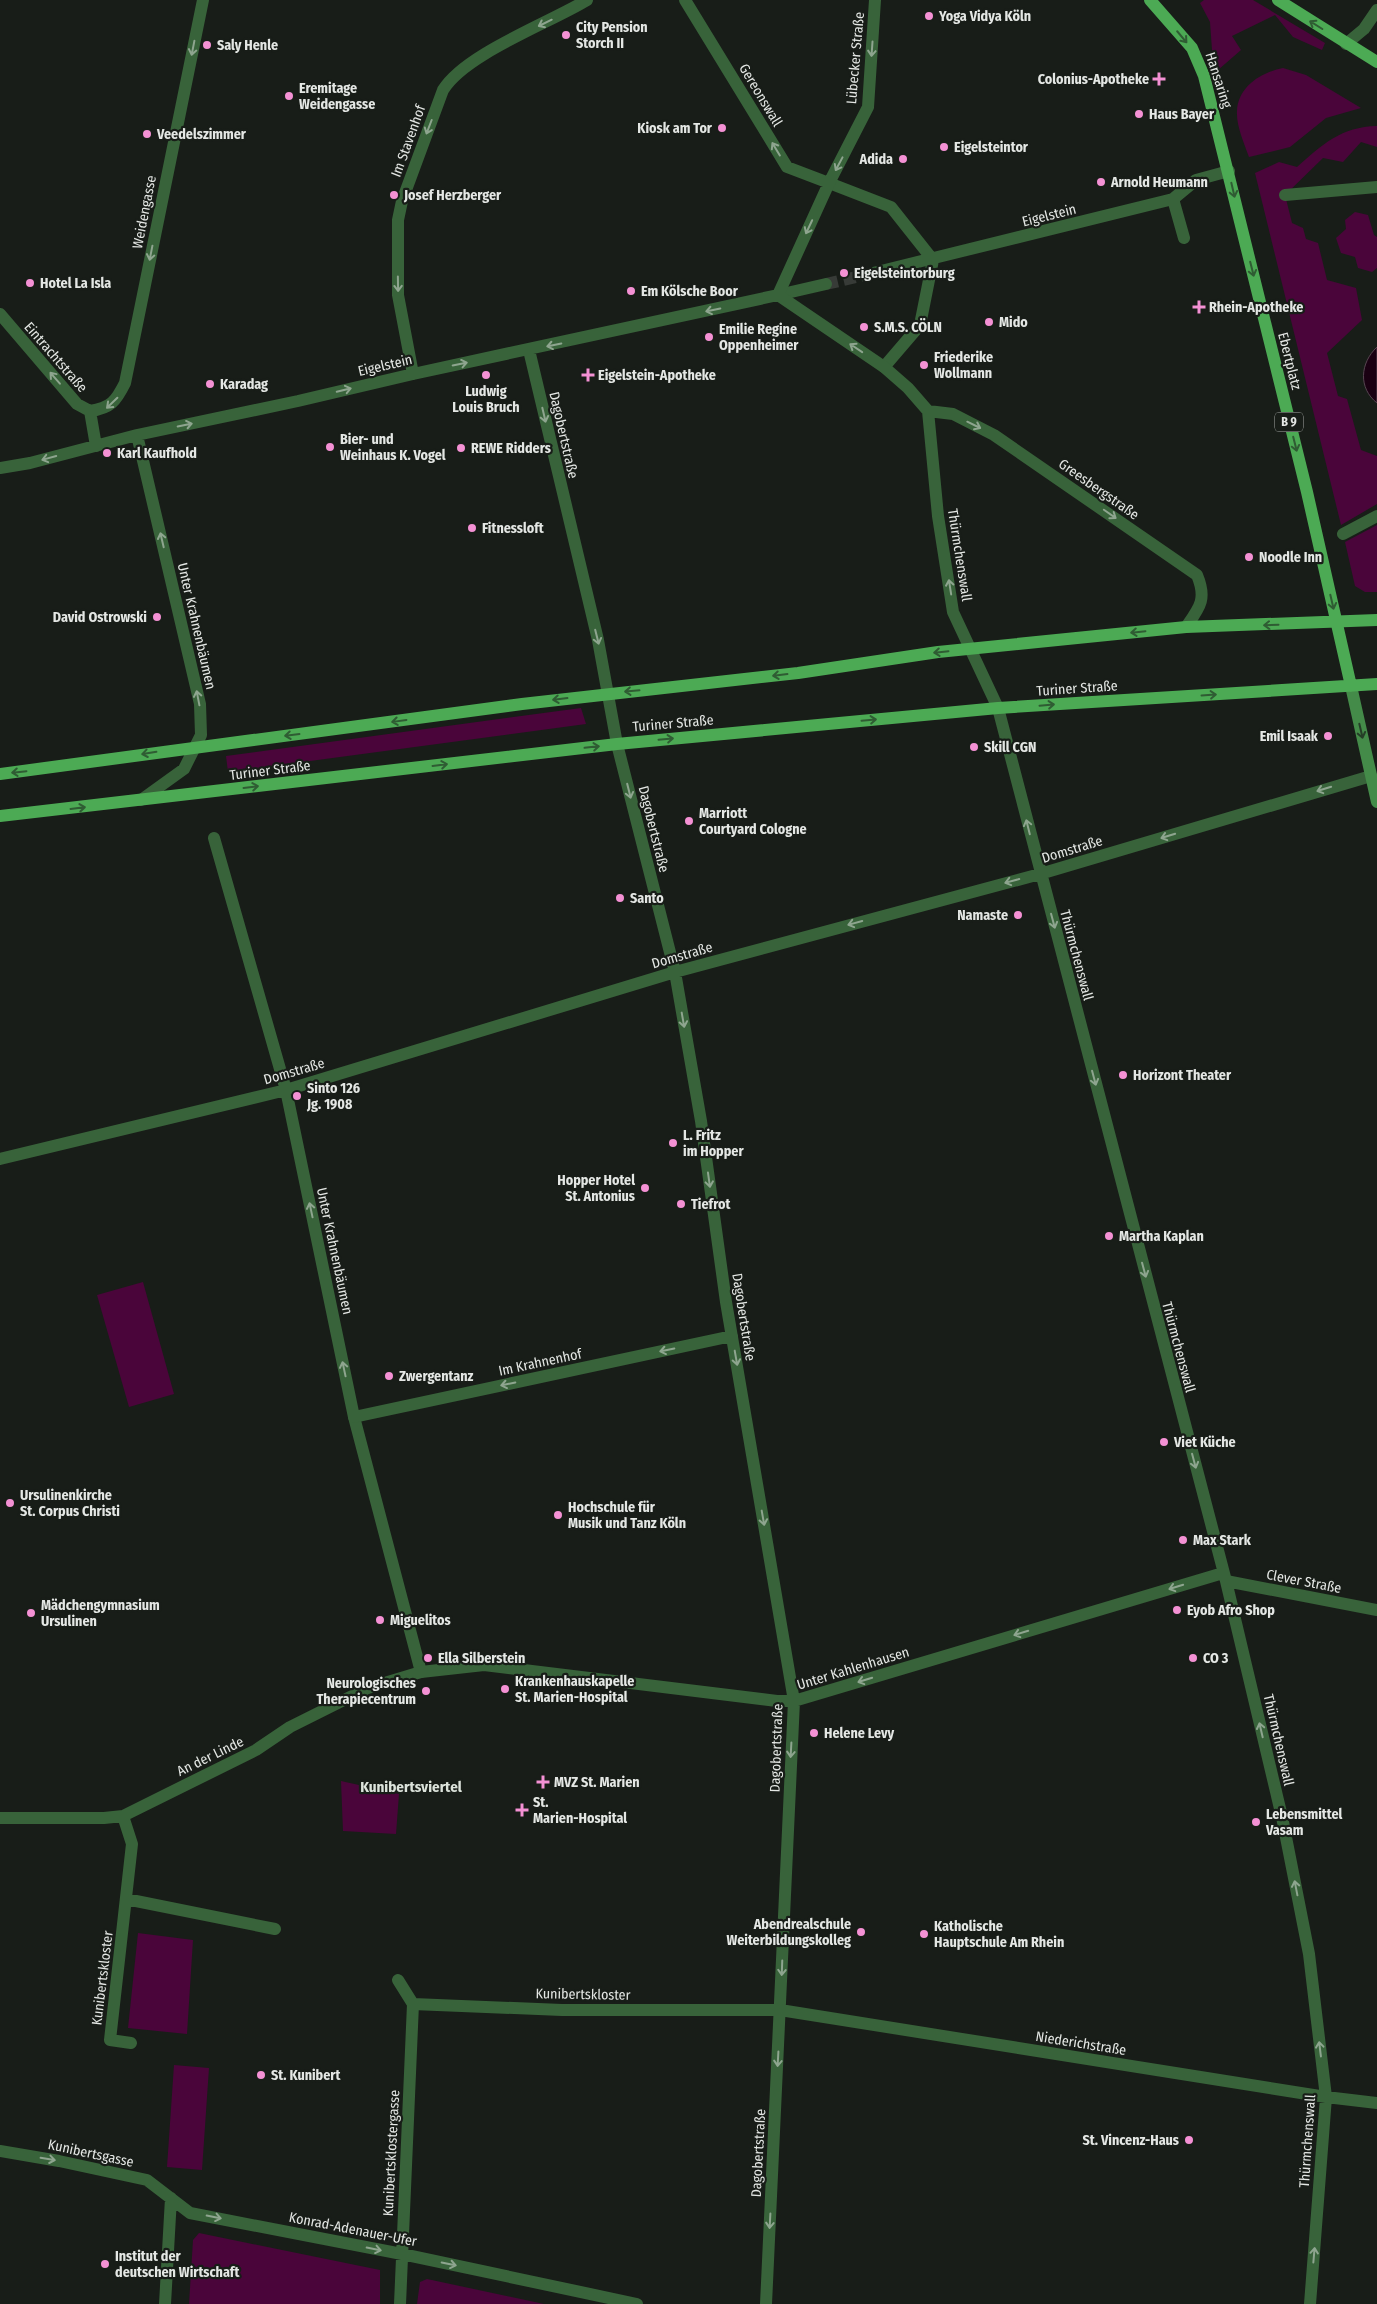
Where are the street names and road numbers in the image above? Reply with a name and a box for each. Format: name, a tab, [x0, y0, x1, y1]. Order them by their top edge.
street label: Lübecker Straße	[843, 11, 868, 105]
street label: Hansaring	[1202, 50, 1236, 111]
street label: Gereonswall	[735, 61, 786, 130]
street label: Im Stavenhof	[388, 101, 430, 179]
street label: Weidengasse	[129, 174, 160, 250]
street label: Eigelstein	[1020, 201, 1078, 230]
street label: Eintrachtstraße	[20, 319, 91, 396]
street label: Ebertplatz	[1274, 331, 1305, 392]
street label: Eigelstein	[356, 351, 414, 380]
street label: Dagobertstraße	[545, 390, 582, 480]
road number: B 9	[1275, 412, 1303, 432]
street label: Greesbergstraße	[1055, 455, 1142, 523]
street label: Thürmchenswall	[944, 508, 975, 603]
street label: Unter Krahnenbäumen	[174, 561, 219, 691]
street label: Turiner Straße	[1036, 677, 1118, 700]
street label: Turiner Straße	[632, 711, 714, 736]
street label: Turiner Straße	[229, 757, 312, 784]
street label: Dagobertstraße	[635, 784, 672, 874]
street label: Domstraße	[1040, 832, 1105, 867]
street label: Thürmchenswall	[1056, 908, 1097, 1003]
street label: Domstraße	[650, 939, 715, 972]
street label: Domstraße	[262, 1055, 327, 1088]
street label: Unter Krahnenbäumen	[313, 1186, 356, 1316]
street label: Dagobertstraße	[728, 1272, 759, 1362]
street label: Thürmchenswall	[1158, 1300, 1199, 1395]
street label: Im Krahnenhof	[497, 1345, 585, 1380]
street label: Clever Straße	[1265, 1566, 1343, 1597]
street label: Unter Kahlenhausen	[795, 1643, 911, 1694]
street label: Thürmchenswall	[1260, 1693, 1297, 1788]
street label: Dagobertstraße	[766, 1703, 787, 1793]
street label: An der Linde	[174, 1733, 246, 1780]
street label: Kunibertskloster	[88, 1930, 117, 2026]
street label: Kunibertskloster	[535, 1985, 631, 2004]
street label: Niederichstraße	[1034, 2028, 1127, 2059]
street label: Kunibertsklostergasse	[380, 2089, 403, 2217]
street label: Thürmchenswall	[1296, 2094, 1319, 2188]
street label: Dagobertstraße	[748, 2108, 769, 2198]
street label: Kunibertsgasse	[47, 2136, 135, 2171]
street label: Konrad-Adenauer-Ufer	[288, 2209, 418, 2250]

